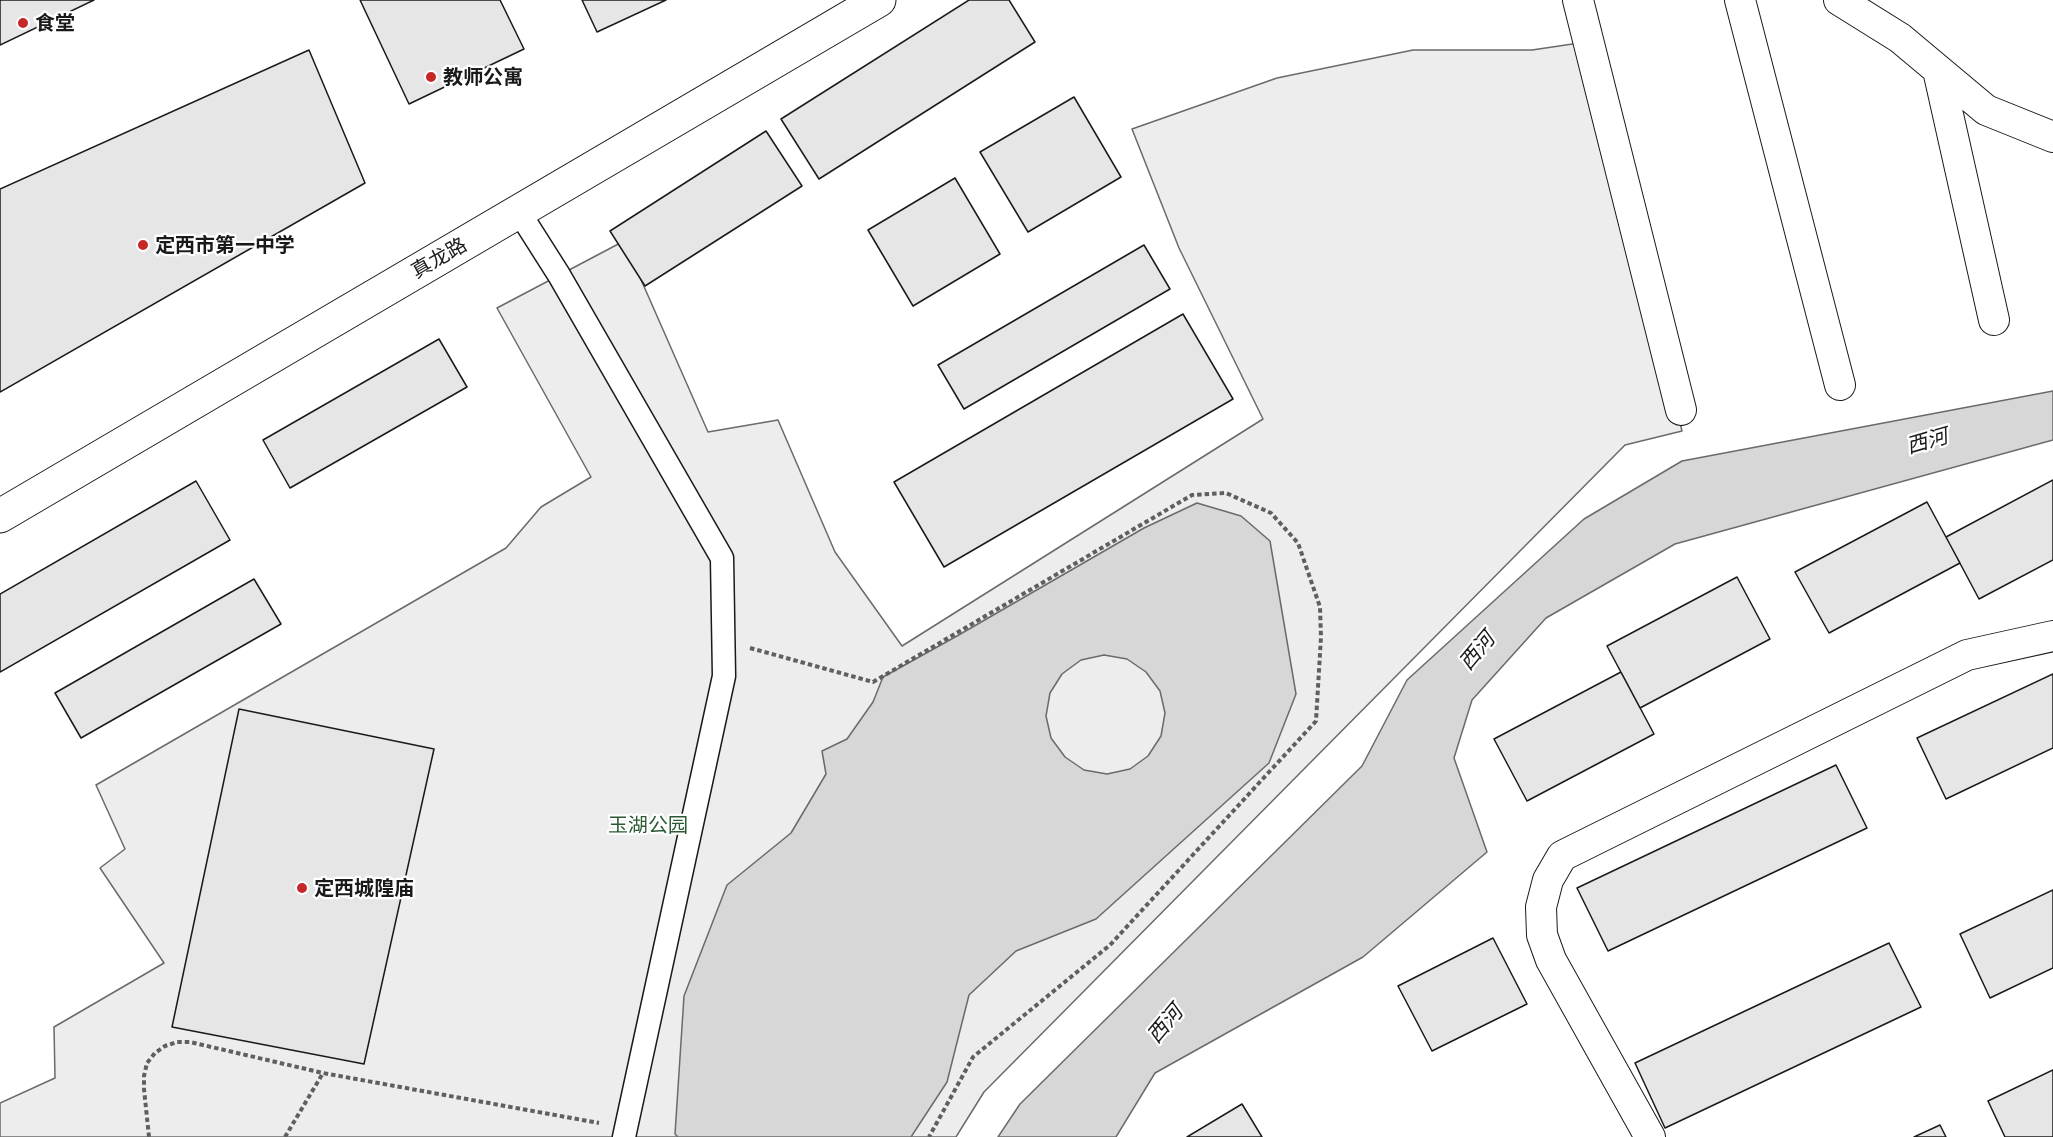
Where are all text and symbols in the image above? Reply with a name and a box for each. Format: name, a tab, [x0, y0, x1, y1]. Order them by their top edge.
place label: 食堂	[35, 11, 75, 35]
marker: 食堂	[16, 16, 30, 30]
place label: 教师公寓	[443, 65, 523, 89]
marker: 教师公寓	[424, 70, 438, 84]
place label: 定西市第一中学	[155, 233, 295, 257]
street label: 真龙路	[407, 233, 471, 283]
marker: 定西市第一中学	[136, 238, 150, 252]
water label: 西河	[1903, 423, 1951, 459]
water label: 西河	[1454, 627, 1500, 675]
park label: 玉湖公园	[608, 813, 688, 837]
place label: 定西城隍庙	[314, 876, 414, 900]
marker: 定西城隍庙	[295, 881, 309, 895]
water label: 西河	[1142, 1000, 1188, 1048]

